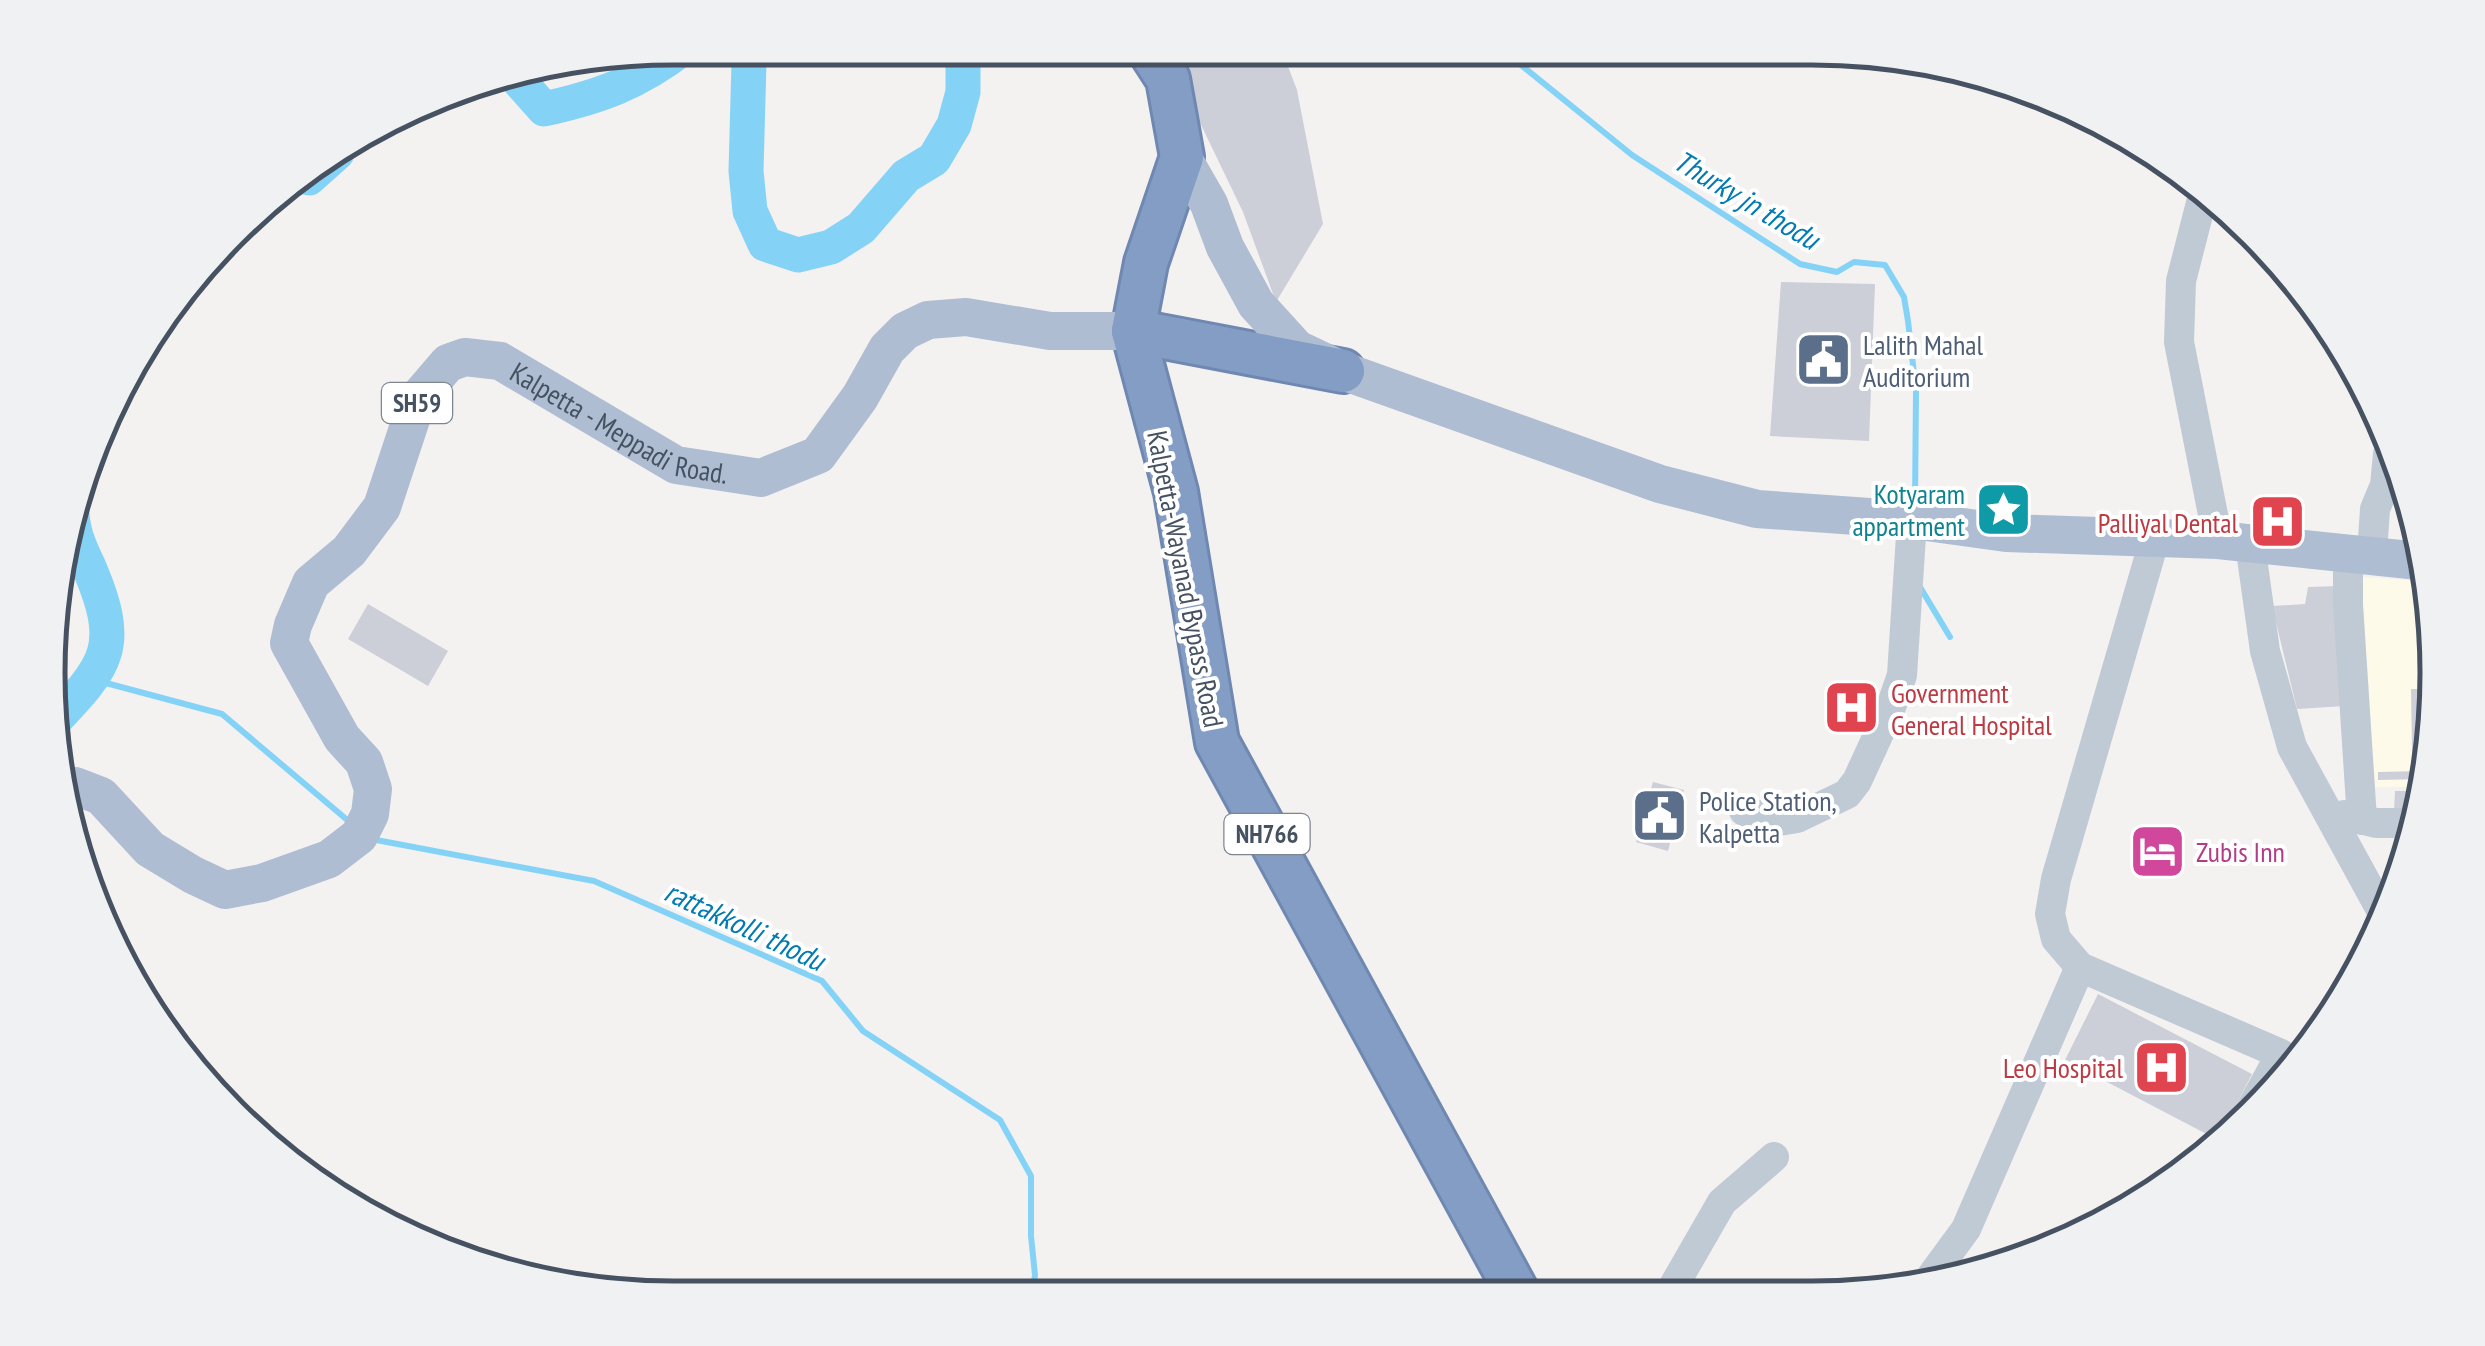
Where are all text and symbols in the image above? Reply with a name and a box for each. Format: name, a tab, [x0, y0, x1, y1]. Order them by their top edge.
water label: Thurky jn thodu	[1667, 140, 1828, 259]
place label: Lalith Mahal Auditorium	[1863, 326, 1984, 395]
public building icon: Lalith Mahal Auditorium	[1794, 330, 1854, 390]
street label: Kalpetta - Meppadi Road.	[504, 353, 730, 491]
road number: SH59	[382, 383, 452, 423]
street label: Kalpetta-Wayanad Bypass Road	[1139, 428, 1233, 730]
place label: Kotyaram appartment	[1852, 475, 1965, 544]
place icon: Kotyaram appartment	[1974, 479, 2034, 539]
hospital icon: Palliyal Dental	[2247, 492, 2307, 552]
place label: Palliyal Dental	[2098, 504, 2238, 541]
place label: Government General Hospital	[1891, 674, 2052, 743]
hospital icon: Government General Hospital	[1822, 678, 1882, 738]
place label: Police Station, Kalpetta	[1699, 782, 1837, 851]
public building icon: Police Station, Kalpetta	[1630, 786, 1690, 846]
road number: NH766	[1224, 814, 1310, 854]
hotel icon: Zubis Inn	[2127, 821, 2187, 881]
place label: Zubis Inn	[2196, 833, 2285, 870]
water label: rattakkolli thodu	[659, 871, 833, 980]
hospital icon: Leo Hospital	[2132, 1037, 2192, 1097]
place label: Leo Hospital	[2003, 1049, 2123, 1086]

